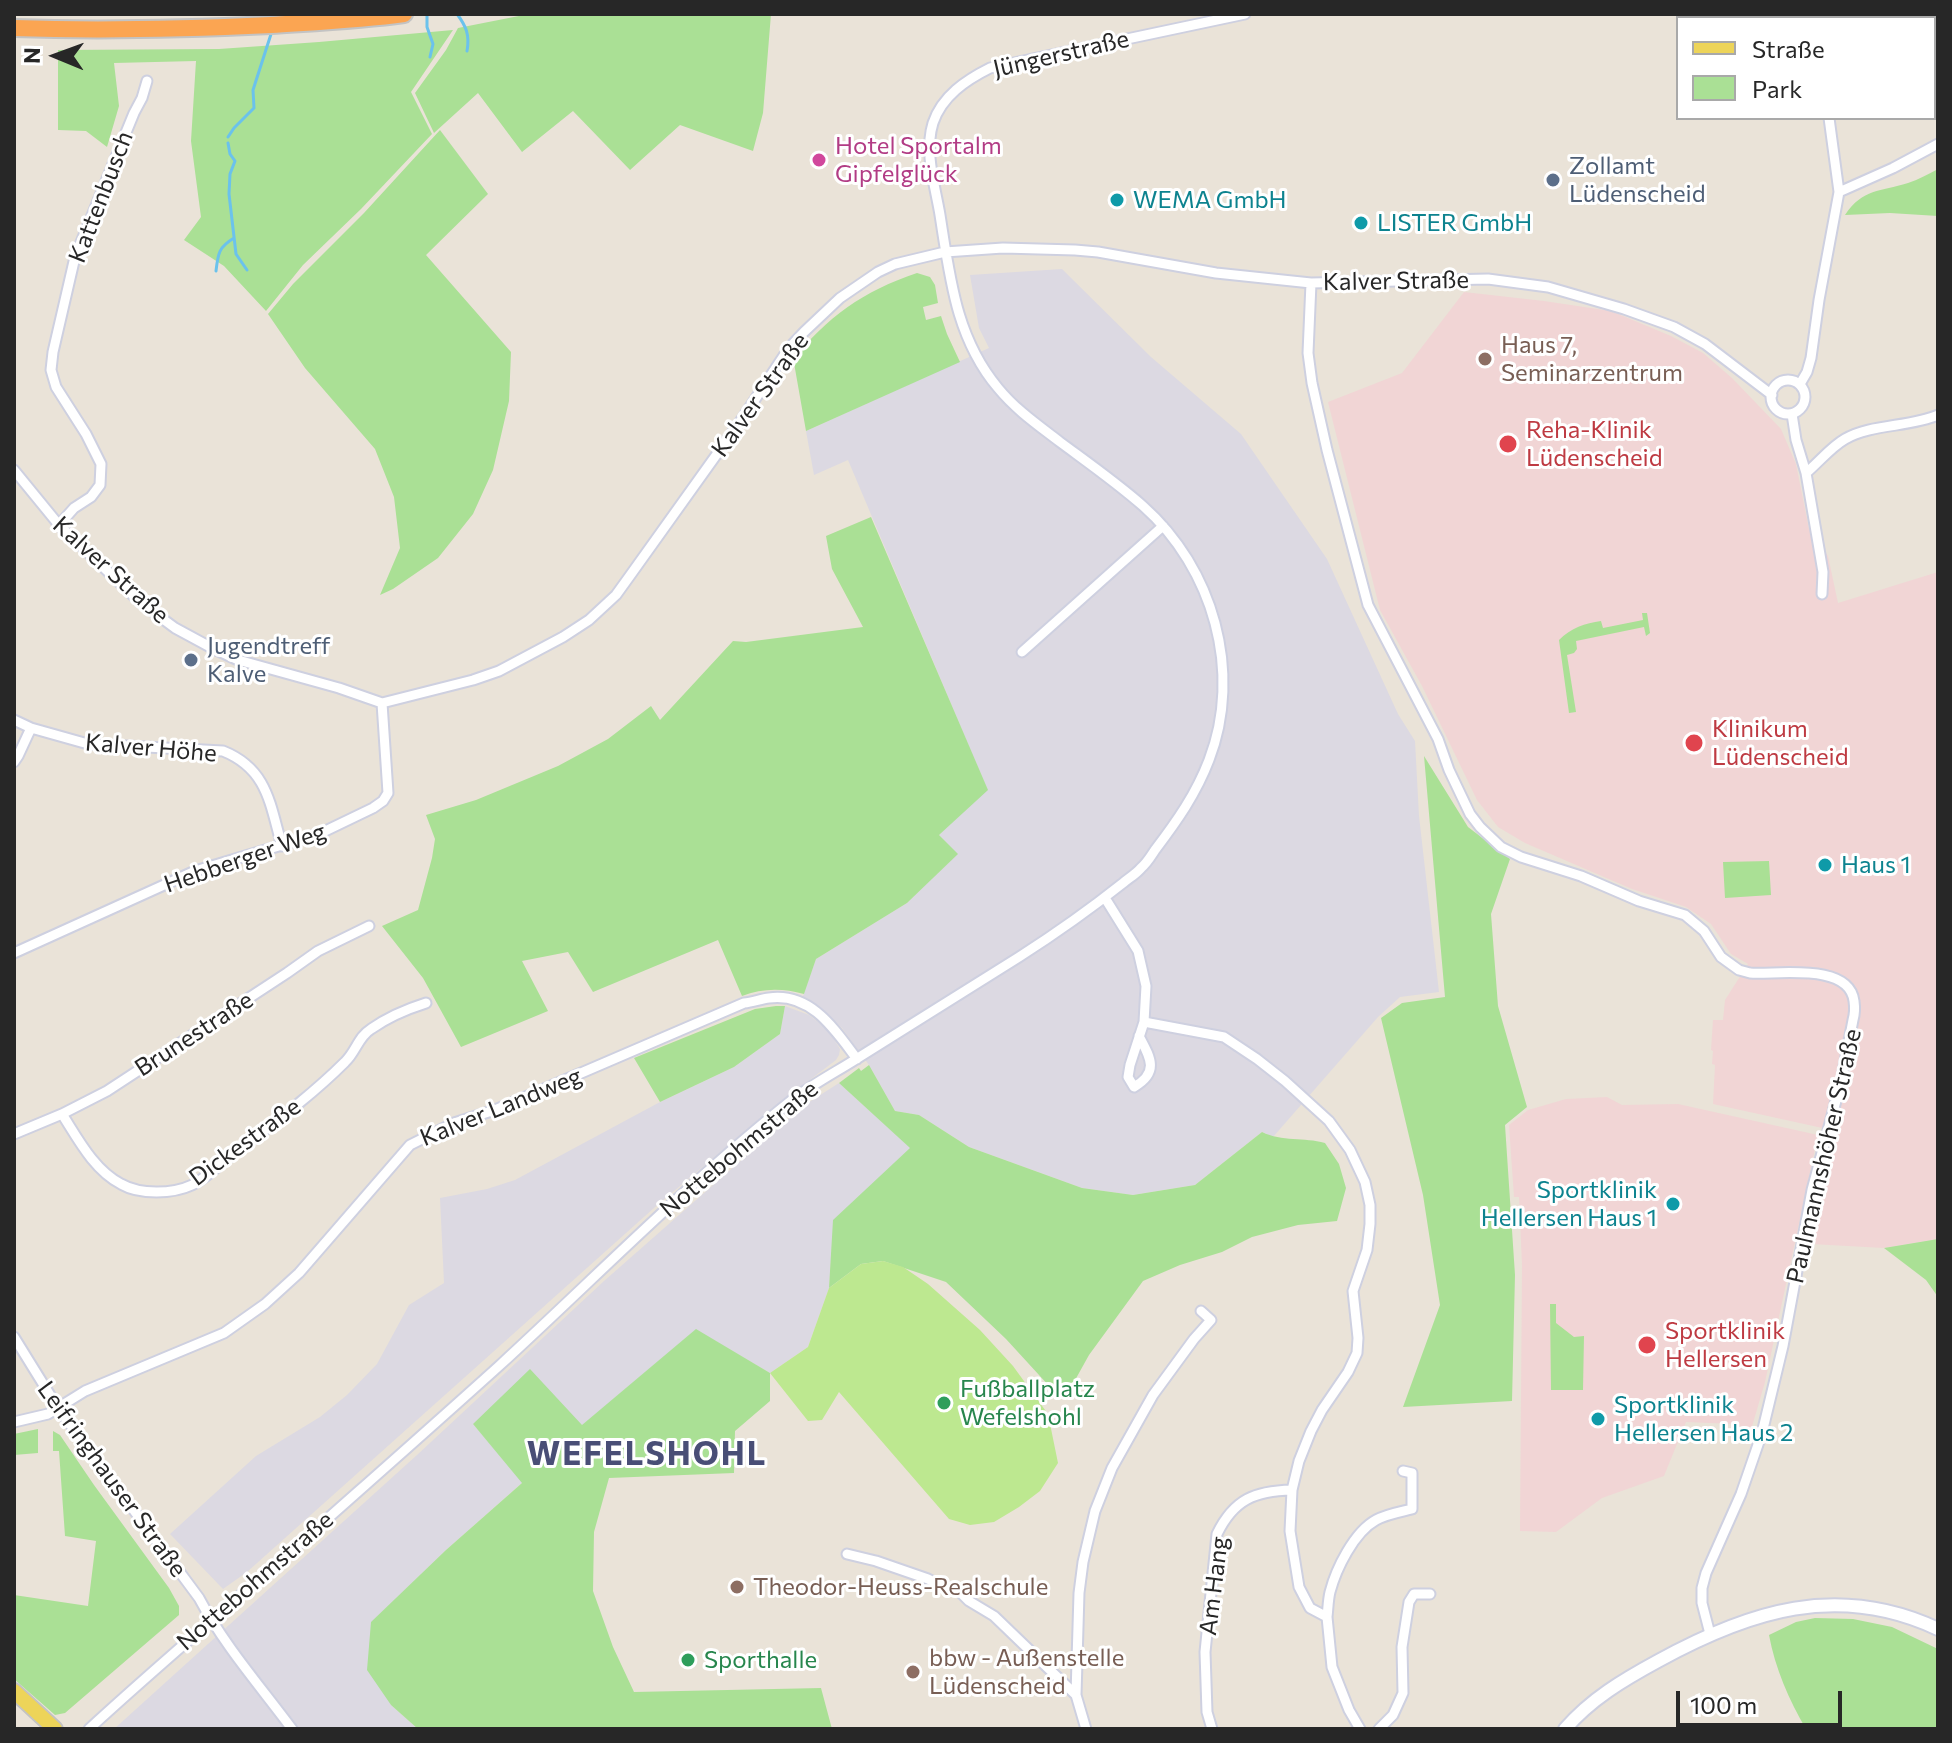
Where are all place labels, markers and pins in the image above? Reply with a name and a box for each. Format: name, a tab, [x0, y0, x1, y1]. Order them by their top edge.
place label: Hotel Sportalm Gipfelglück	[835, 132, 1002, 188]
marker: Hotel Sportalm Gipfelglück	[810, 151, 828, 169]
place label: Zollamt Lüdenscheid	[1569, 152, 1706, 208]
marker: Zollamt Lüdenscheid	[1544, 171, 1562, 189]
place label: WEMA GmbH	[1133, 186, 1287, 214]
marker: WEMA GmbH	[1108, 191, 1126, 209]
place label: LISTER GmbH	[1377, 209, 1532, 237]
marker: LISTER GmbH	[1352, 214, 1370, 232]
place label: Haus 7, Seminarzentrum	[1501, 331, 1683, 387]
marker: Haus 7, Seminarzentrum	[1476, 350, 1494, 368]
place label: Reha-Klinik Lüdenscheid	[1526, 416, 1663, 472]
marker: Reha-Klinik Lüdenscheid	[1497, 433, 1519, 455]
place label: Jugendtreff Kalve	[207, 632, 330, 688]
marker: Jugendtreff Kalve	[182, 651, 200, 669]
place label: Klinikum Lüdenscheid	[1712, 715, 1849, 771]
marker: Klinikum Lüdenscheid	[1683, 732, 1705, 754]
place label: Haus 1	[1841, 851, 1911, 879]
marker: Haus 1	[1816, 856, 1834, 874]
place label: Sportklinik Hellersen Haus 1	[1481, 1176, 1657, 1232]
marker: Sportklinik Hellersen Haus 1	[1664, 1195, 1682, 1213]
place label: Sportklinik Hellersen	[1665, 1317, 1785, 1373]
marker: Sportklinik Hellersen	[1636, 1334, 1658, 1356]
place label: Fußballplatz Wefelshohl	[960, 1375, 1095, 1431]
place label: Sportklinik Hellersen Haus 2	[1614, 1391, 1793, 1447]
marker: Fußballplatz Wefelshohl	[935, 1394, 953, 1412]
marker: Sportklinik Hellersen Haus 2	[1589, 1410, 1607, 1428]
place label: Theodor-Heuss-Realschule	[753, 1573, 1048, 1601]
marker: Theodor-Heuss-Realschule	[728, 1578, 746, 1596]
place label: bbw - Außenstelle Lüdenscheid	[929, 1644, 1124, 1700]
place label: Sporthalle	[704, 1646, 817, 1674]
marker: Sporthalle	[679, 1651, 697, 1669]
marker: bbw - Außenstelle Lüdenscheid	[904, 1663, 922, 1681]

